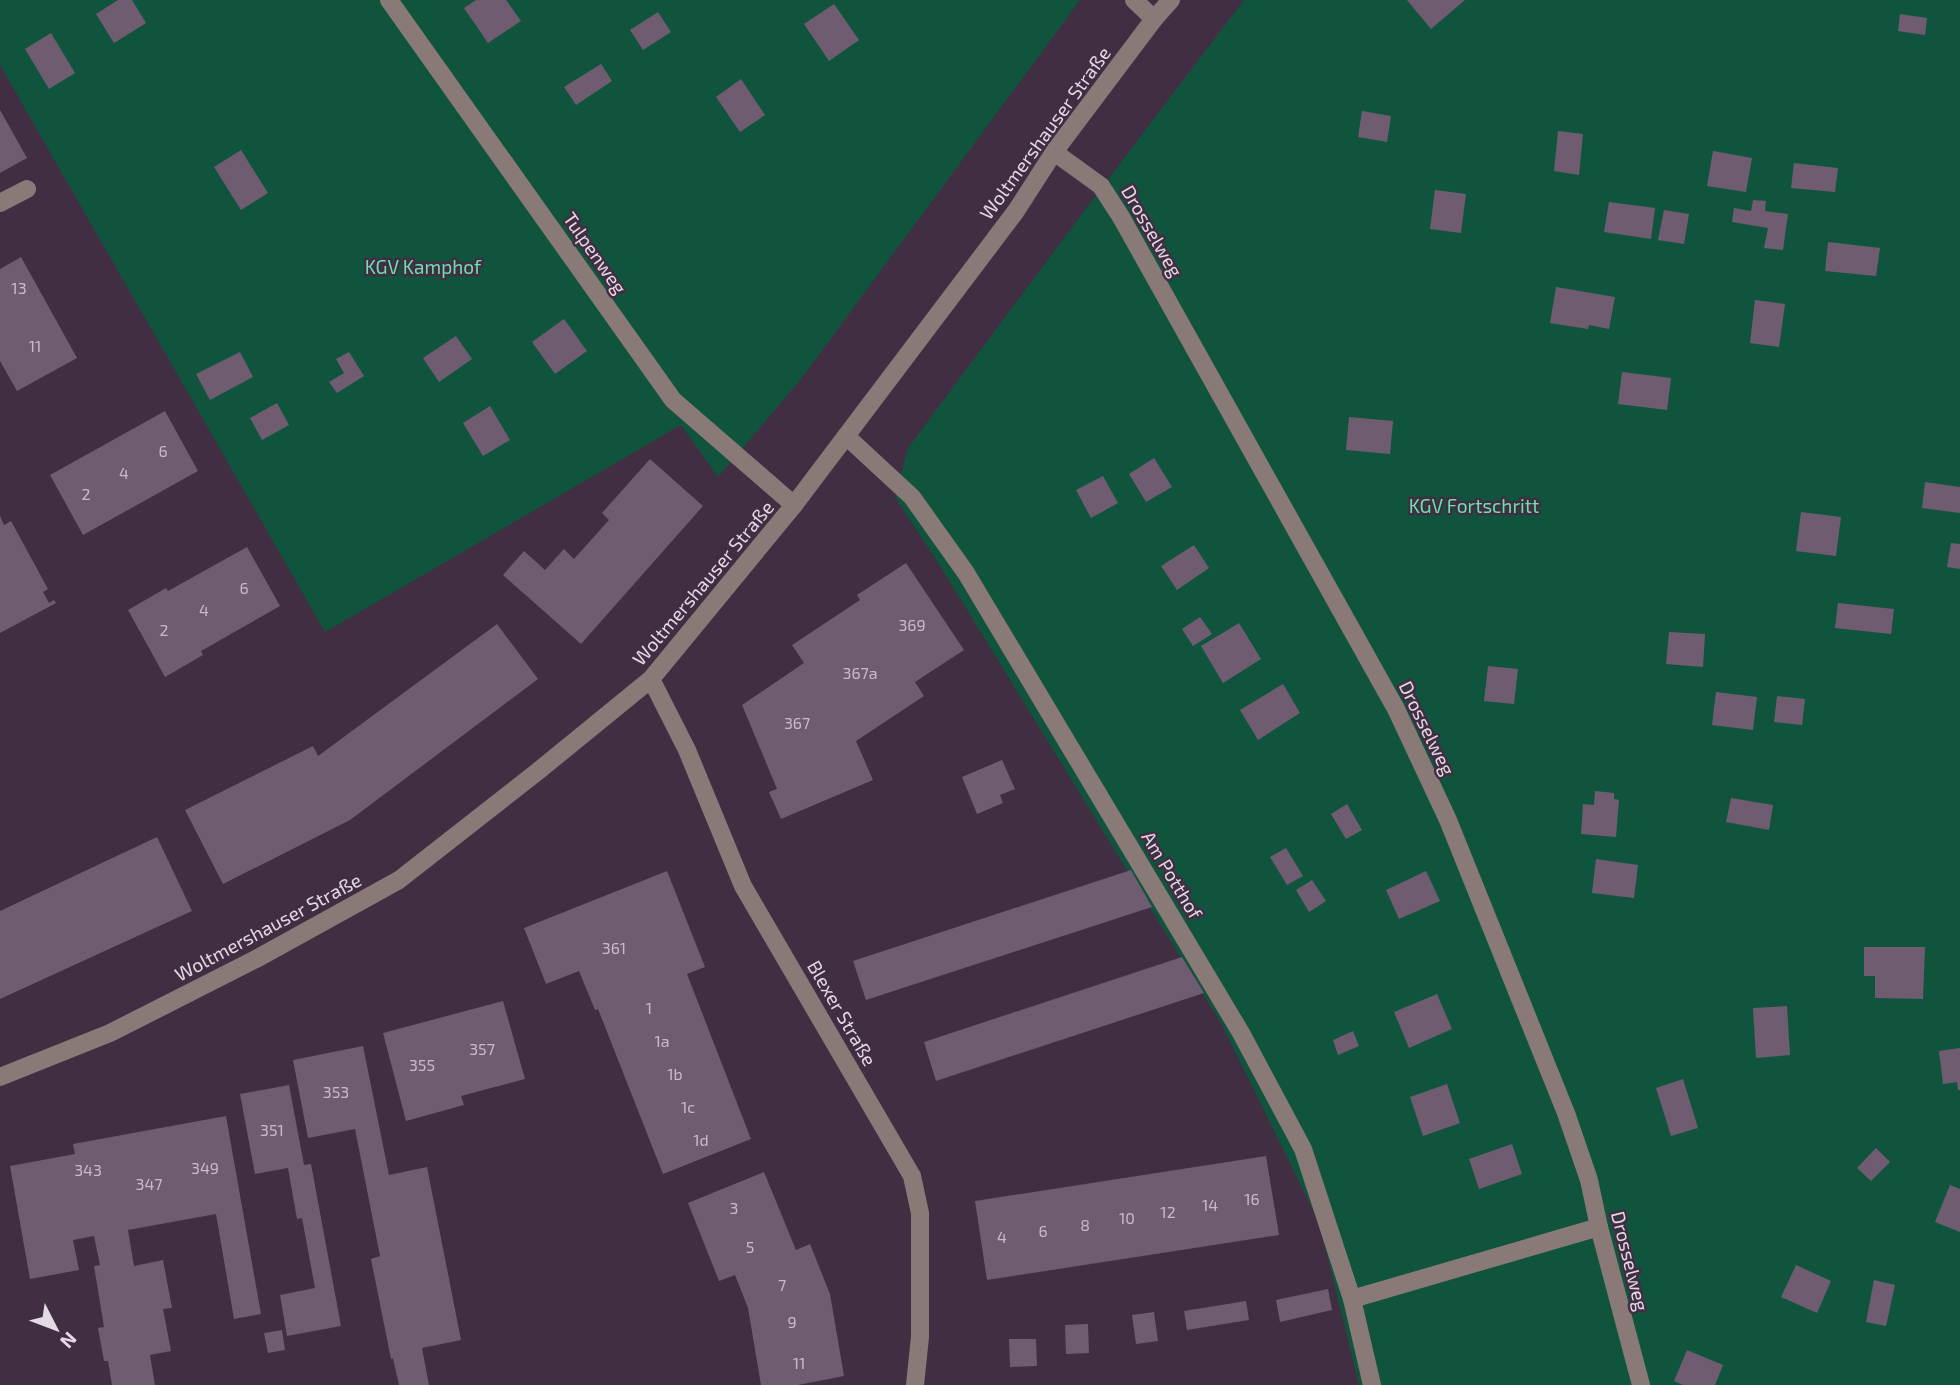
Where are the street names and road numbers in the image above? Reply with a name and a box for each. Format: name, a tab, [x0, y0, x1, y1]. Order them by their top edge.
street label: Woltmershauser Straße	[974, 42, 1115, 224]
street label: Drosselweg	[1117, 181, 1188, 281]
street label: Tulpenweg	[559, 207, 632, 298]
street label: Woltmershauser Straße	[627, 496, 778, 670]
street label: Drosselweg	[1395, 677, 1460, 779]
street label: Am Potthof	[1137, 827, 1208, 923]
street label: Woltmershauser Straße	[171, 868, 365, 985]
street label: Blexer Straße	[803, 956, 882, 1070]
street label: Drosselweg	[1607, 1209, 1654, 1314]

